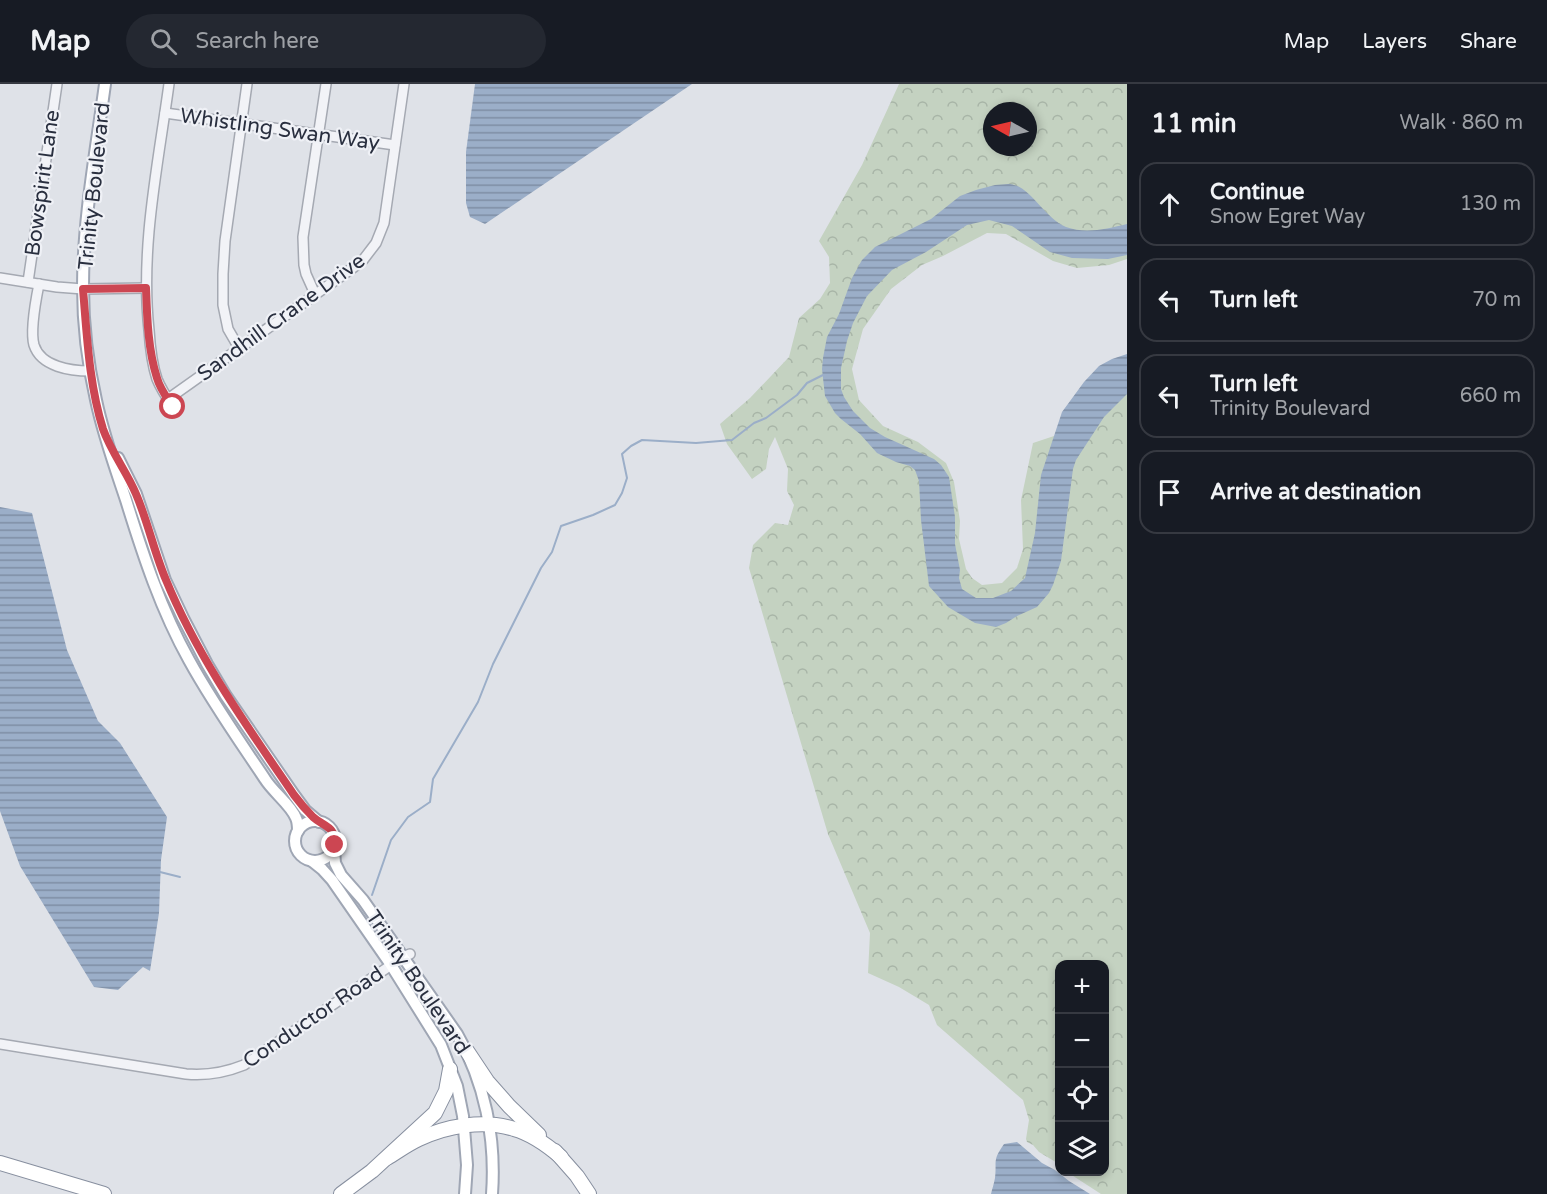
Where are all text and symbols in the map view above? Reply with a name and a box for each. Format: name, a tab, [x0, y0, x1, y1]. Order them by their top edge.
search box	[126, 14, 546, 68]
text: Map	[30, 24, 90, 58]
icon: search	[147, 25, 180, 58]
text: Search here	[195, 28, 319, 54]
text: Map	[1284, 29, 1329, 54]
text: Layers	[1362, 29, 1427, 54]
text: Share	[1460, 29, 1517, 54]
street label: Trinity Boulevard	[73, 101, 116, 271]
north arrow	[983, 102, 1037, 156]
street label: Whistling Swan Way	[179, 103, 381, 156]
street label: Bowspirit Lane	[20, 108, 65, 258]
text: 11 min	[1151, 108, 1237, 139]
text: Walk · 860 m	[1400, 111, 1523, 135]
text: Continue	[1210, 179, 1305, 205]
icon: ahead	[1153, 188, 1186, 221]
text: 130 m	[1460, 192, 1521, 216]
text: Snow Egret Way	[1210, 205, 1365, 229]
street label: Sandhill Crane Drive	[193, 248, 370, 387]
icon: left	[1153, 284, 1186, 317]
text: Turn left	[1210, 287, 1298, 313]
text: 70 m	[1472, 288, 1521, 312]
text: Turn left	[1210, 371, 1298, 397]
icon: left	[1153, 380, 1186, 413]
text: 660 m	[1460, 384, 1521, 408]
route start	[159, 393, 185, 419]
text: Trinity Boulevard	[1210, 397, 1370, 421]
icon: arrive	[1153, 476, 1186, 509]
text: Arrive at destination	[1210, 479, 1421, 505]
route end	[321, 831, 347, 857]
street label: Trinity Boulevard	[360, 906, 475, 1059]
map controls	[1055, 960, 1109, 1176]
button: +	[1055, 960, 1109, 1014]
street label: Conductor Road	[238, 961, 388, 1074]
button: −	[1055, 1014, 1109, 1068]
button: locate	[1055, 1068, 1109, 1122]
button: layers	[1055, 1122, 1109, 1176]

